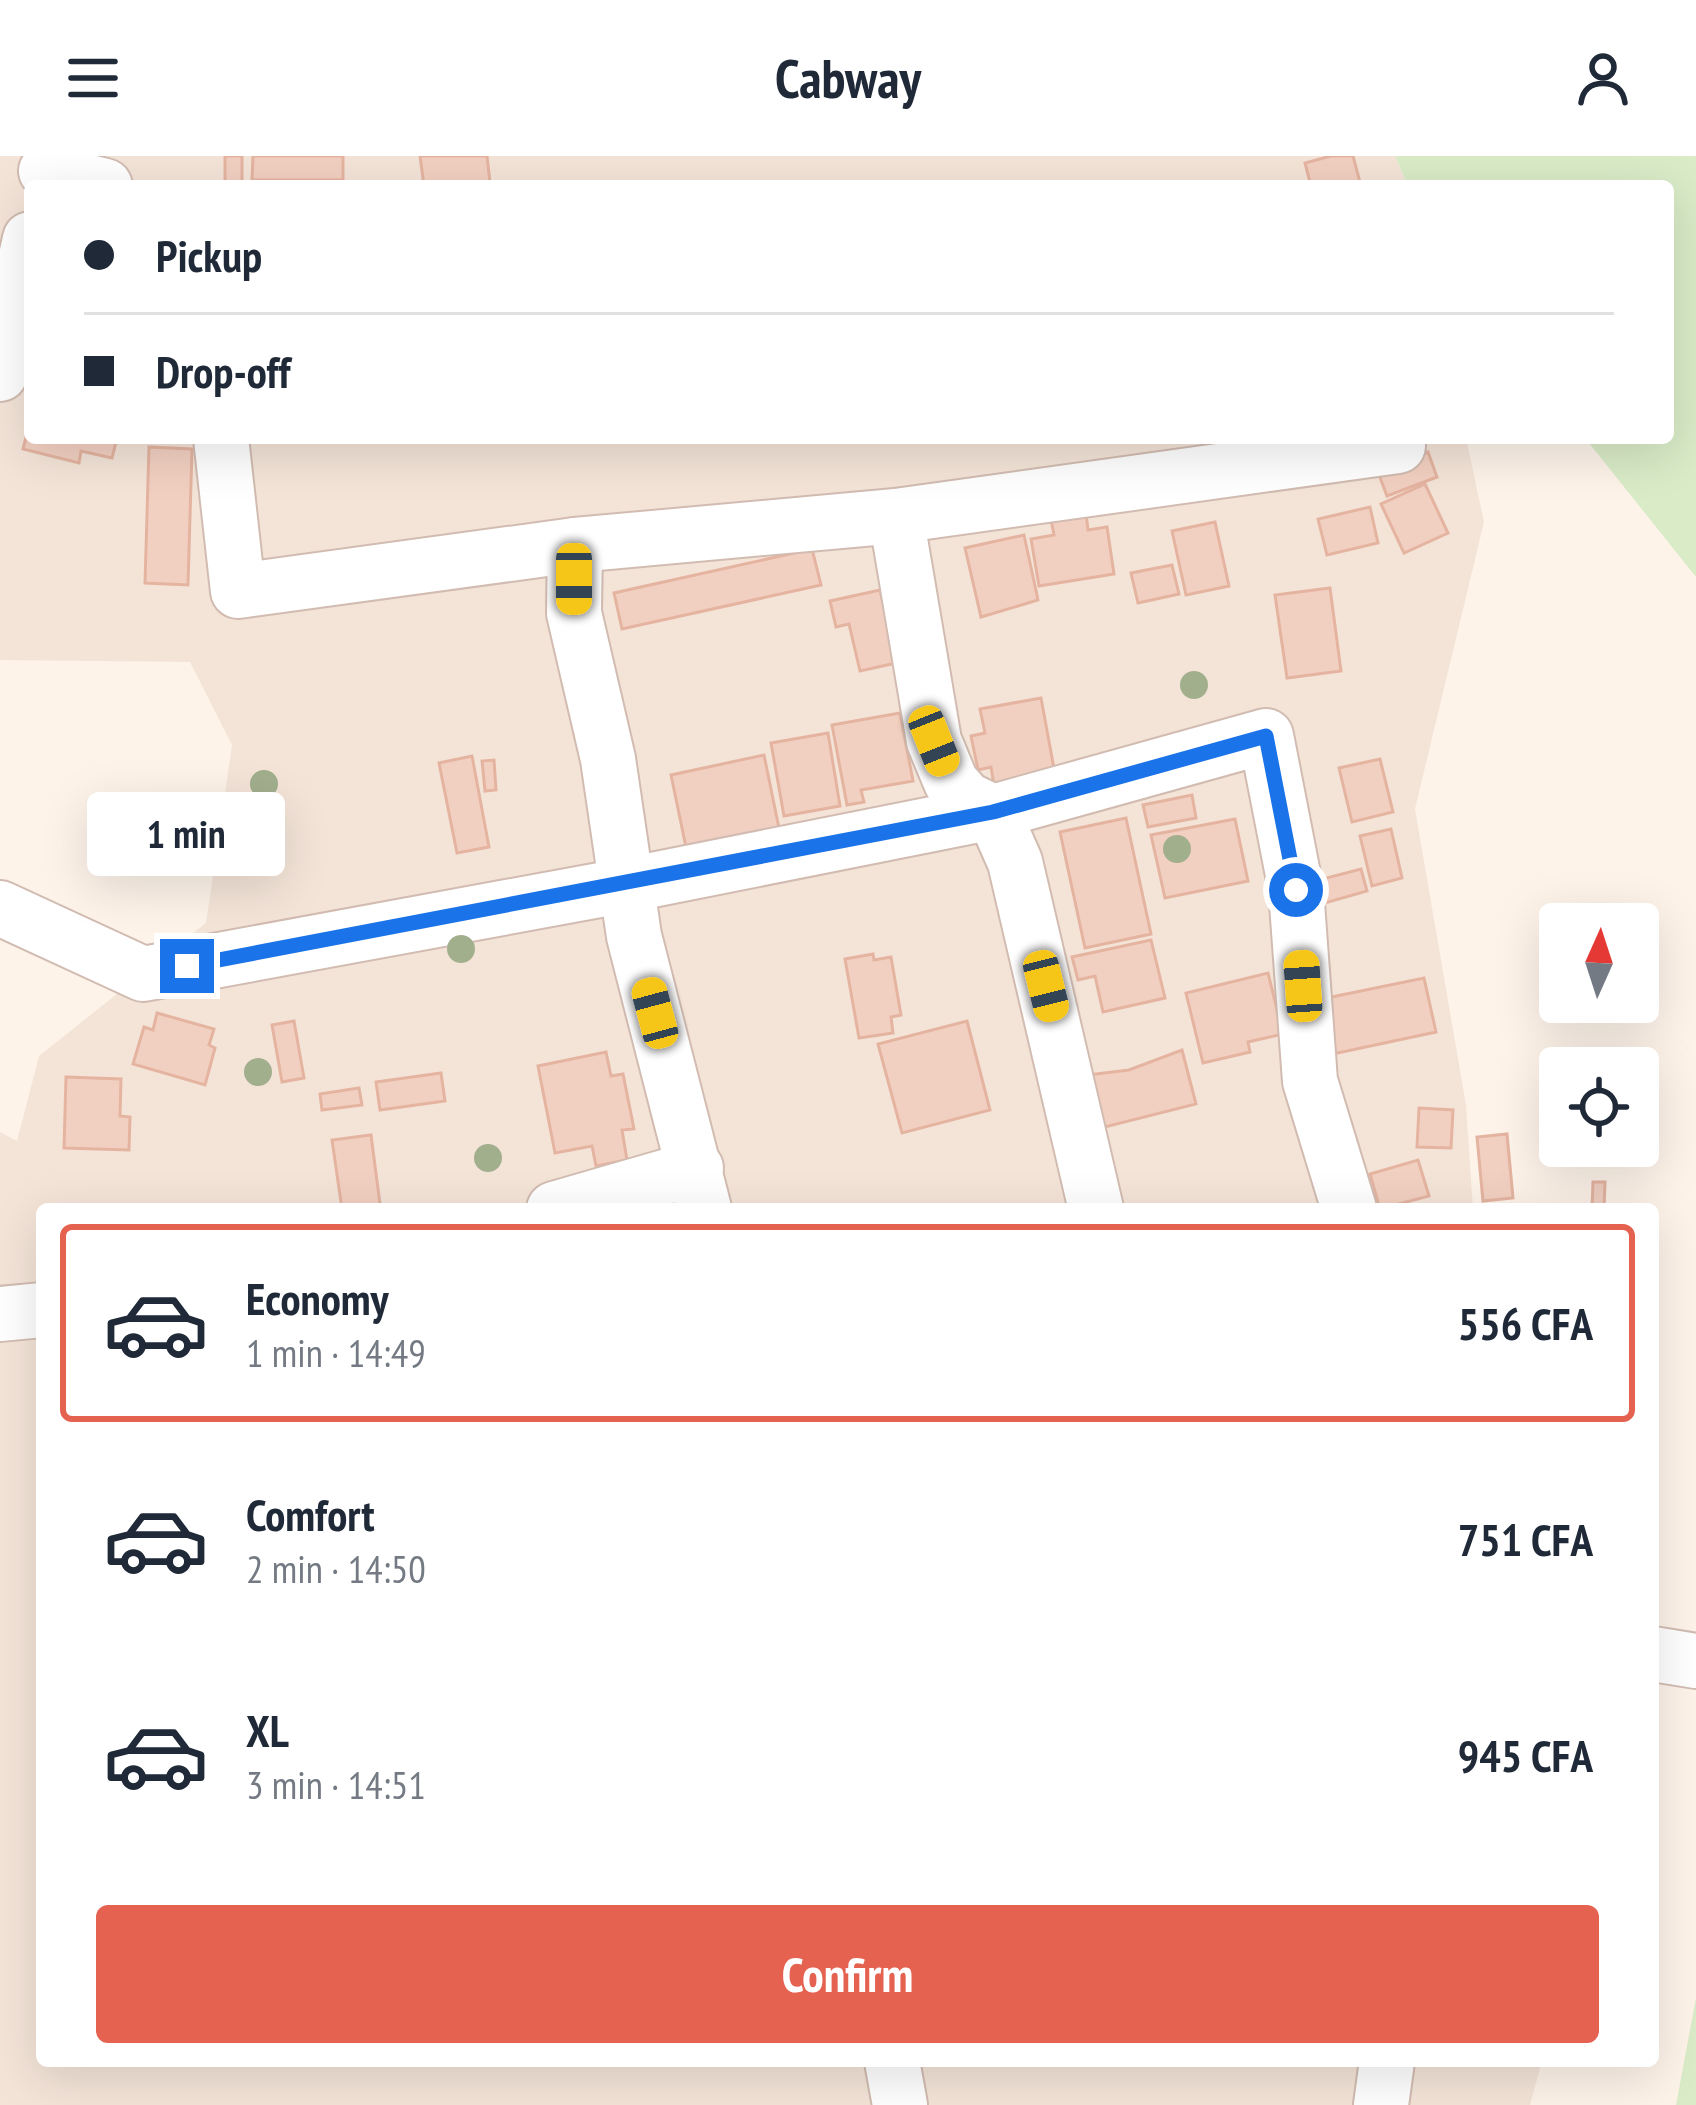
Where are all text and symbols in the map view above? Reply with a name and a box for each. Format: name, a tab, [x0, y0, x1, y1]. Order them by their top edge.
text: Cabway	[775, 43, 921, 113]
icon: menu	[60, 45, 126, 111]
icon: person	[1570, 45, 1636, 111]
text: Pickup	[156, 226, 262, 284]
text: Drop-off	[156, 342, 290, 400]
car	[556, 543, 592, 615]
car	[904, 701, 964, 781]
callout: 1 min	[88, 792, 286, 876]
text: 1 min	[147, 808, 225, 859]
route start	[1269, 863, 1323, 917]
north arrow	[1539, 903, 1659, 1023]
map controls	[1539, 903, 1659, 1167]
route end	[160, 939, 214, 993]
car	[1020, 947, 1072, 1025]
car	[1283, 949, 1323, 1023]
car	[628, 974, 682, 1052]
button: locate	[1539, 1047, 1659, 1167]
icon: car	[102, 1269, 210, 1377]
text: Economy	[246, 1269, 389, 1327]
text: 556 CFA	[1458, 1294, 1593, 1352]
text: 1 min · 14:49	[246, 1327, 426, 1378]
icon: car	[102, 1485, 210, 1593]
text: Comfort	[246, 1485, 375, 1543]
text: 751 CFA	[1458, 1510, 1593, 1568]
text: 2 min · 14:50	[246, 1543, 426, 1594]
icon: car	[102, 1701, 210, 1809]
text: XL	[246, 1701, 289, 1759]
text: 945 CFA	[1458, 1726, 1593, 1784]
text: 3 min · 14:51	[246, 1759, 426, 1810]
button: Confirm	[96, 1905, 1599, 2043]

